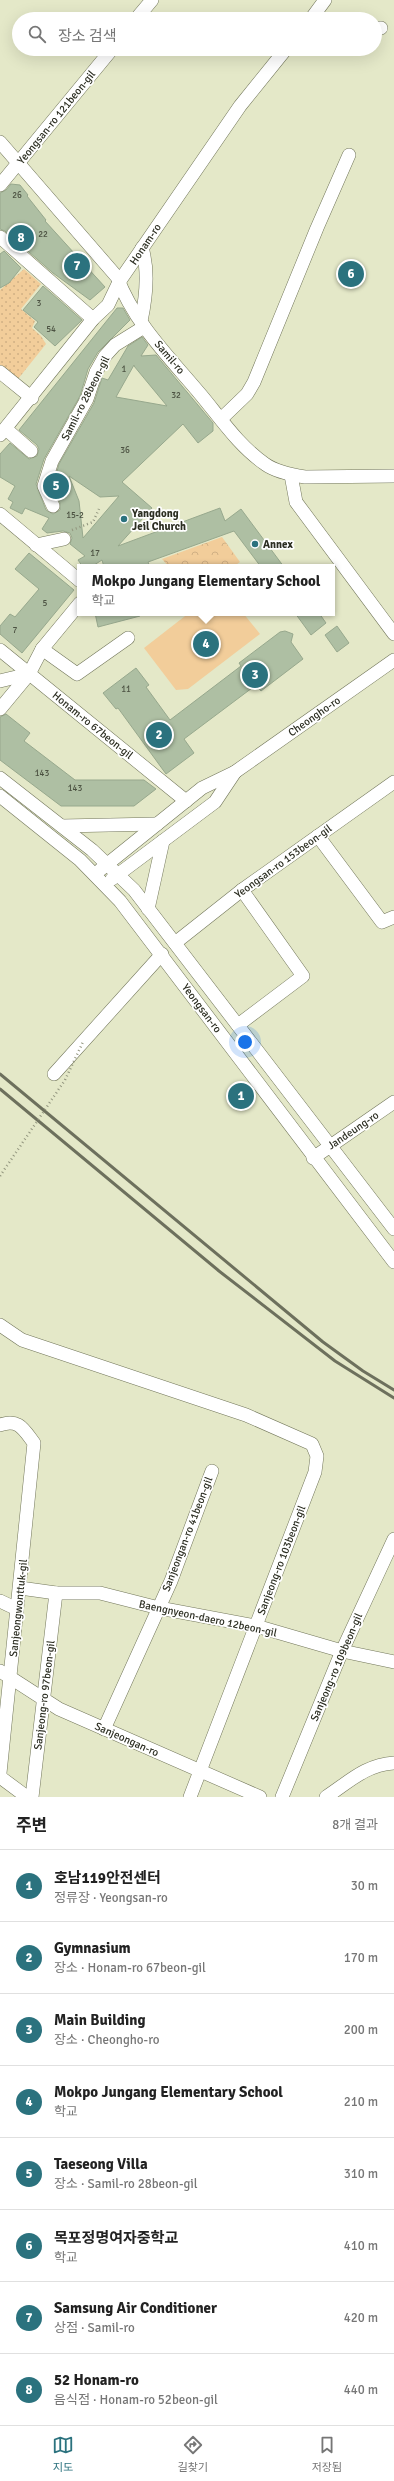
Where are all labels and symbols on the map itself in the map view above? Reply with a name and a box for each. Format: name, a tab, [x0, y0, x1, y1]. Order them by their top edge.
street label: Yeongsan-ro 121beon-gil	[15, 68, 98, 167]
house number: 26	[12, 190, 22, 201]
street label: Honam-ro	[127, 221, 164, 267]
pin: 8	[8, 223, 34, 253]
house number: 22	[38, 229, 48, 240]
pin: 7	[64, 251, 90, 281]
pin: 6	[338, 259, 364, 289]
house number: 3	[37, 298, 42, 309]
house number: 54	[46, 324, 56, 335]
street label: Samil-ro	[152, 338, 188, 377]
street label: Samil-ro 28beon-gil	[59, 354, 112, 443]
house number: 1	[122, 364, 127, 375]
house number: 32	[171, 390, 181, 401]
house number: 36	[120, 445, 130, 456]
pin: 5	[43, 471, 69, 501]
place label: Yangdong Jeil Church	[131, 507, 186, 533]
house number: 15-2	[66, 510, 84, 521]
marker: Yangdong Jeil Church	[119, 514, 129, 524]
place label: Annex	[263, 538, 294, 551]
marker: Annex	[250, 539, 260, 549]
house number: 17	[90, 548, 100, 559]
house number: 5	[43, 598, 48, 609]
house number: 7	[13, 625, 18, 636]
pin: 4	[193, 629, 219, 659]
pin: 3	[242, 660, 268, 690]
house number: 11	[121, 684, 131, 695]
street label: Honam-ro 67beon-gil	[50, 689, 136, 762]
street label: Cheongho-ro	[286, 693, 343, 739]
pin: 2	[146, 720, 172, 750]
house number: 143	[35, 768, 49, 779]
house number: 143	[68, 783, 82, 794]
street label: Yeongsan-ro 153beon-gil	[232, 822, 334, 901]
street label: Yeongsan-ro	[179, 981, 224, 1035]
your location	[235, 1032, 255, 1052]
pin: 1	[228, 1081, 254, 1111]
street label: Jandeung-ro	[325, 1108, 382, 1152]
street label: Sanjeongan-ro 41beon-gil	[160, 1475, 215, 1593]
street label: Sanjeong-ro 103beon-gil	[255, 1504, 308, 1617]
street label: Sanjeongwonttuk-gil	[7, 1559, 30, 1658]
street label: Baengnyeon-daero 12beon-gil	[138, 1597, 278, 1640]
street label: Sanjeong-ro 109beon-gil	[308, 1611, 365, 1723]
street label: Sanjeong-ro 97beon-gil	[31, 1640, 58, 1751]
street label: Sanjeongan-ro	[93, 1720, 161, 1759]

